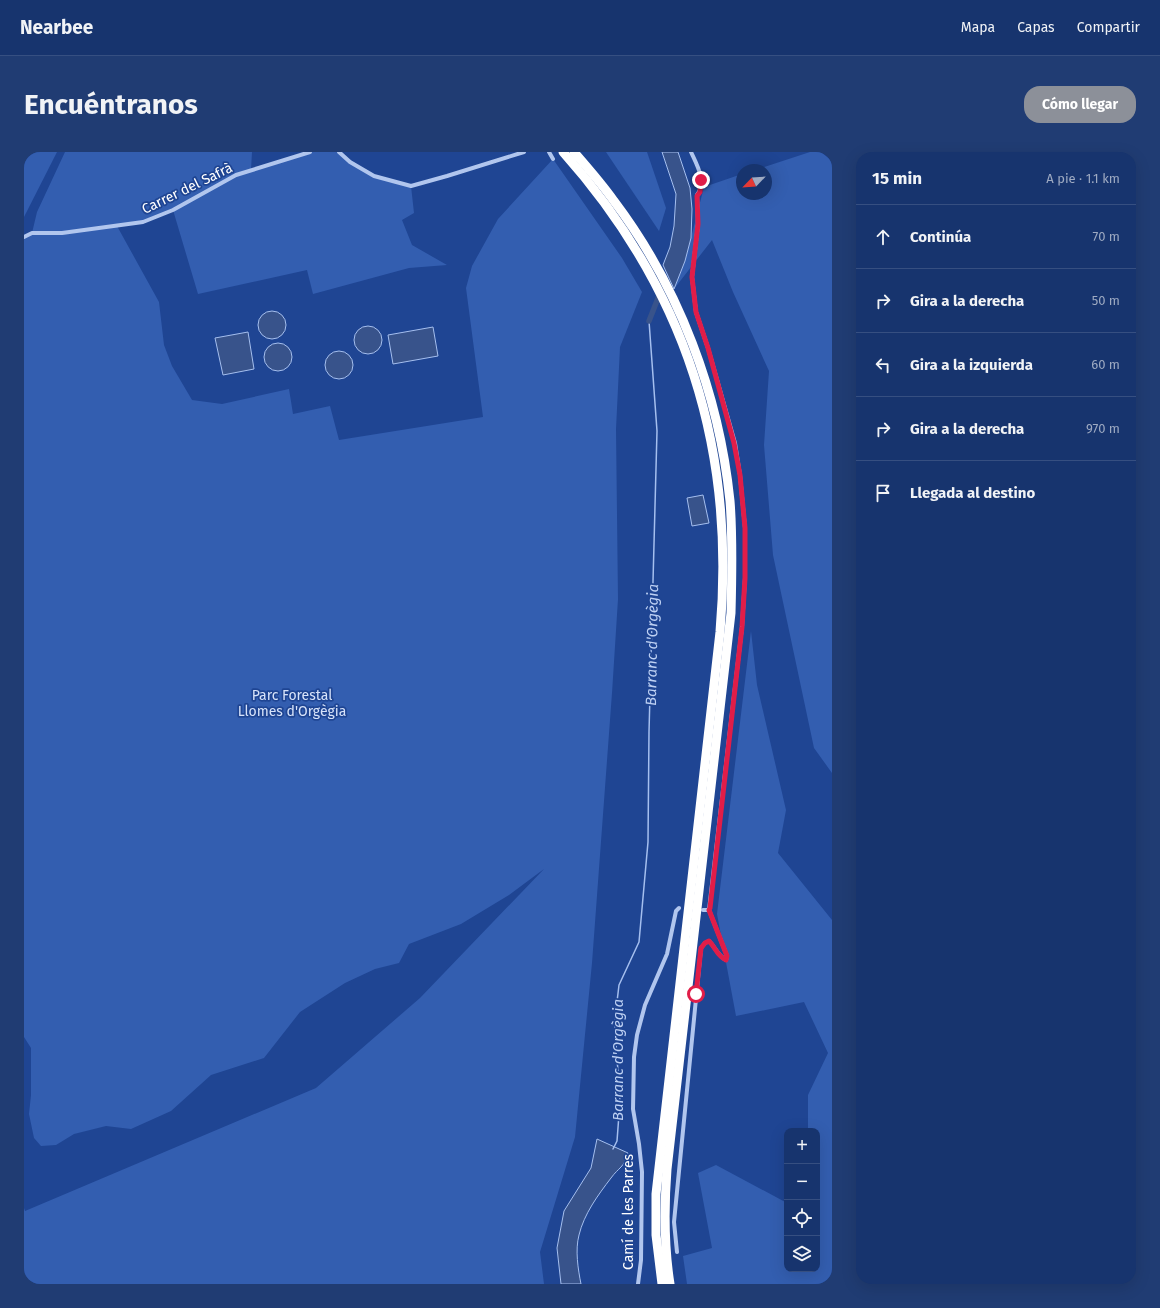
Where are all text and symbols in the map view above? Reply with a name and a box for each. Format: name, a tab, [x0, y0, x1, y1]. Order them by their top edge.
text: Nearbee	[20, 16, 93, 39]
text: Mapa	[961, 19, 995, 36]
text: Capas	[1017, 19, 1055, 36]
text: Compartir	[1077, 19, 1140, 36]
button: Cómo llegar	[1024, 86, 1136, 123]
text: Encuéntranos	[24, 88, 198, 121]
street label: Carrer del Safrà	[139, 159, 235, 218]
north arrow	[736, 164, 772, 200]
text: 15 min	[872, 168, 922, 189]
route end	[692, 171, 710, 189]
text: A pie · 1.1 km	[1046, 171, 1120, 186]
icon: ahead	[872, 226, 894, 248]
text: Continúa	[910, 228, 971, 246]
text: 70 m	[1093, 229, 1120, 244]
icon: right	[872, 290, 894, 312]
text: Gira a la derecha	[910, 292, 1024, 310]
text: 50 m	[1092, 293, 1120, 308]
icon: left	[872, 354, 894, 376]
text: Gira a la izquierda	[910, 356, 1033, 374]
text: 60 m	[1091, 357, 1120, 372]
icon: right	[872, 418, 894, 440]
text: Gira a la derecha	[910, 420, 1024, 438]
text: 970 m	[1086, 421, 1120, 436]
icon: arrive	[872, 482, 894, 504]
text: Llegada al destino	[910, 484, 1035, 502]
water label: Barranc d'Orgègia	[642, 584, 662, 706]
park label: Parc Forestal Llomes d'Orgègia	[238, 687, 346, 720]
route start	[687, 985, 705, 1003]
water label: Barranc d'Orgègia	[609, 999, 627, 1121]
map controls	[784, 1128, 820, 1272]
button: +	[784, 1128, 820, 1164]
street label: Camí de les Parres	[620, 1153, 637, 1270]
button: −	[784, 1164, 820, 1200]
button: locate	[784, 1200, 820, 1236]
button: layers	[784, 1236, 820, 1272]

